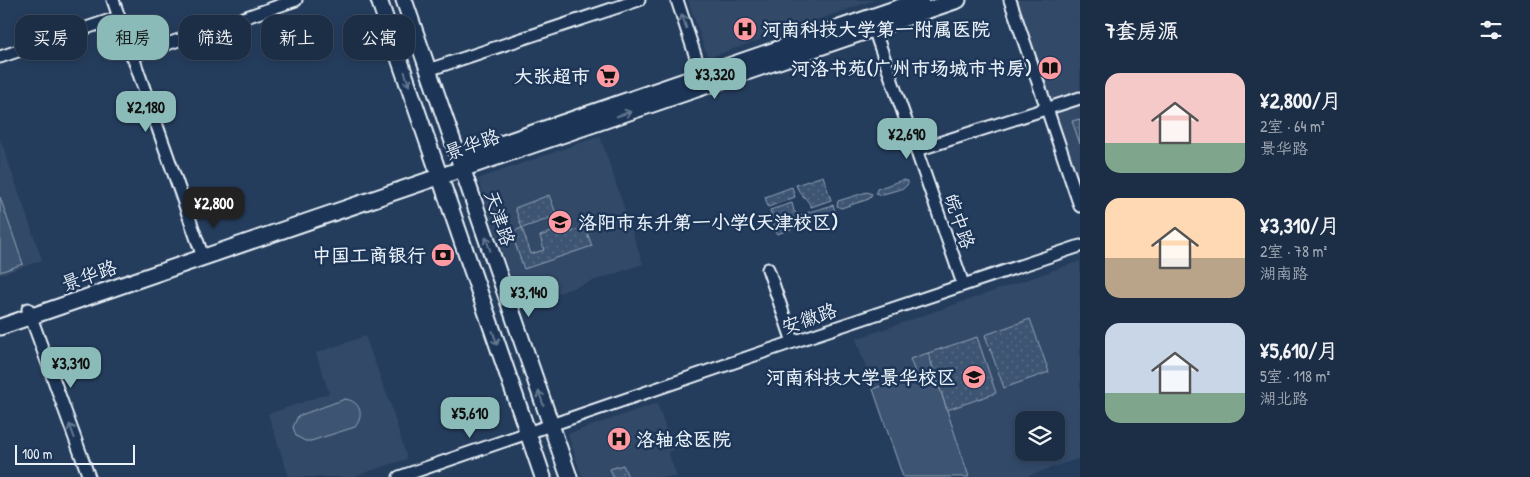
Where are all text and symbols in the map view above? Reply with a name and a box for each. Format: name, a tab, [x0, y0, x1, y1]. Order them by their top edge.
one-way arrow	[679, 14, 689, 30]
chip: 买房	[15, 15, 87, 60]
chip: 租房	[97, 15, 169, 60]
chip: 筛选	[179, 15, 251, 60]
chip: 新上	[261, 15, 333, 60]
chip: 公寓	[343, 15, 415, 60]
hospital icon: 河南科技大学第一附属医院	[732, 16, 758, 42]
place label: 河南科技大学第一附属医院	[762, 16, 990, 42]
text: 7套房源	[1105, 16, 1178, 45]
icon: filters	[1477, 16, 1505, 44]
place label: 河洛书苑(广州市场城市书房)	[791, 55, 1032, 81]
library icon: 河洛书苑(广州市场城市书房)	[1037, 55, 1063, 81]
pin: ¥3,320	[674, 58, 756, 100]
place label: 大张超市	[514, 63, 590, 89]
supermarket icon: 大张超市	[595, 63, 621, 89]
text: ¥3,320	[695, 63, 735, 85]
one-way arrow	[402, 71, 412, 87]
text: ¥2,800/月	[1260, 86, 1342, 115]
pin: ¥2,180	[105, 90, 187, 133]
icon: home	[1145, 93, 1205, 153]
text: ¥2,180	[127, 96, 165, 118]
one-way arrow	[616, 109, 632, 119]
text: 2室 · 64 m²	[1260, 115, 1325, 137]
pin: ¥2,690	[866, 118, 948, 160]
street label: 景华路	[441, 122, 503, 166]
text: ¥2,690	[888, 123, 926, 145]
text: 景华路	[1260, 137, 1308, 159]
pin: ¥2,800	[173, 186, 255, 229]
street label: 天津路	[478, 187, 522, 249]
street label: 皖中路	[938, 190, 982, 252]
text: ¥2,800	[194, 192, 234, 214]
school or university icon: 洛阳市东升第一小学(天津校区)	[547, 209, 573, 235]
place label: 洛阳市东升第一小学(天津校区)	[578, 209, 838, 235]
text: ¥3,310/月	[1260, 211, 1340, 240]
icon: home	[1145, 218, 1205, 278]
one-way arrow	[483, 237, 492, 253]
text: 2室 · 78 m²	[1260, 240, 1327, 262]
place label: 中国工商银行	[312, 242, 426, 268]
bank icon: 中国工商银行	[430, 242, 456, 268]
street label: 景华路	[58, 253, 120, 297]
text: 湖南路	[1260, 262, 1308, 284]
pin: ¥3,140	[488, 276, 570, 318]
text: ¥3,140	[511, 281, 547, 303]
street label: 安徽路	[778, 296, 840, 340]
one-way arrow	[491, 330, 500, 345]
text: ¥5,610/月	[1260, 336, 1338, 365]
icon: home	[1145, 343, 1205, 403]
pin: ¥3,310	[30, 346, 112, 389]
text: ¥3,310	[52, 352, 90, 374]
place label: 河南科技大学景华校区	[766, 364, 956, 390]
school or university icon: 河南科技大学景华校区	[961, 364, 987, 390]
text: 5室 · 118 m²	[1260, 365, 1330, 387]
text: 湖北路	[1260, 387, 1308, 409]
one-way arrow	[536, 391, 545, 406]
pin: ¥5,610	[429, 396, 511, 439]
text: ¥5,610	[452, 402, 488, 424]
map controls	[1015, 411, 1065, 461]
button: layers	[1015, 411, 1065, 461]
one-way arrow	[67, 424, 76, 439]
hospital icon: 洛轴总医院	[606, 426, 632, 452]
place label: 洛轴总医院	[636, 426, 731, 452]
scale bar	[15, 442, 135, 465]
text: 100 m	[22, 444, 52, 463]

